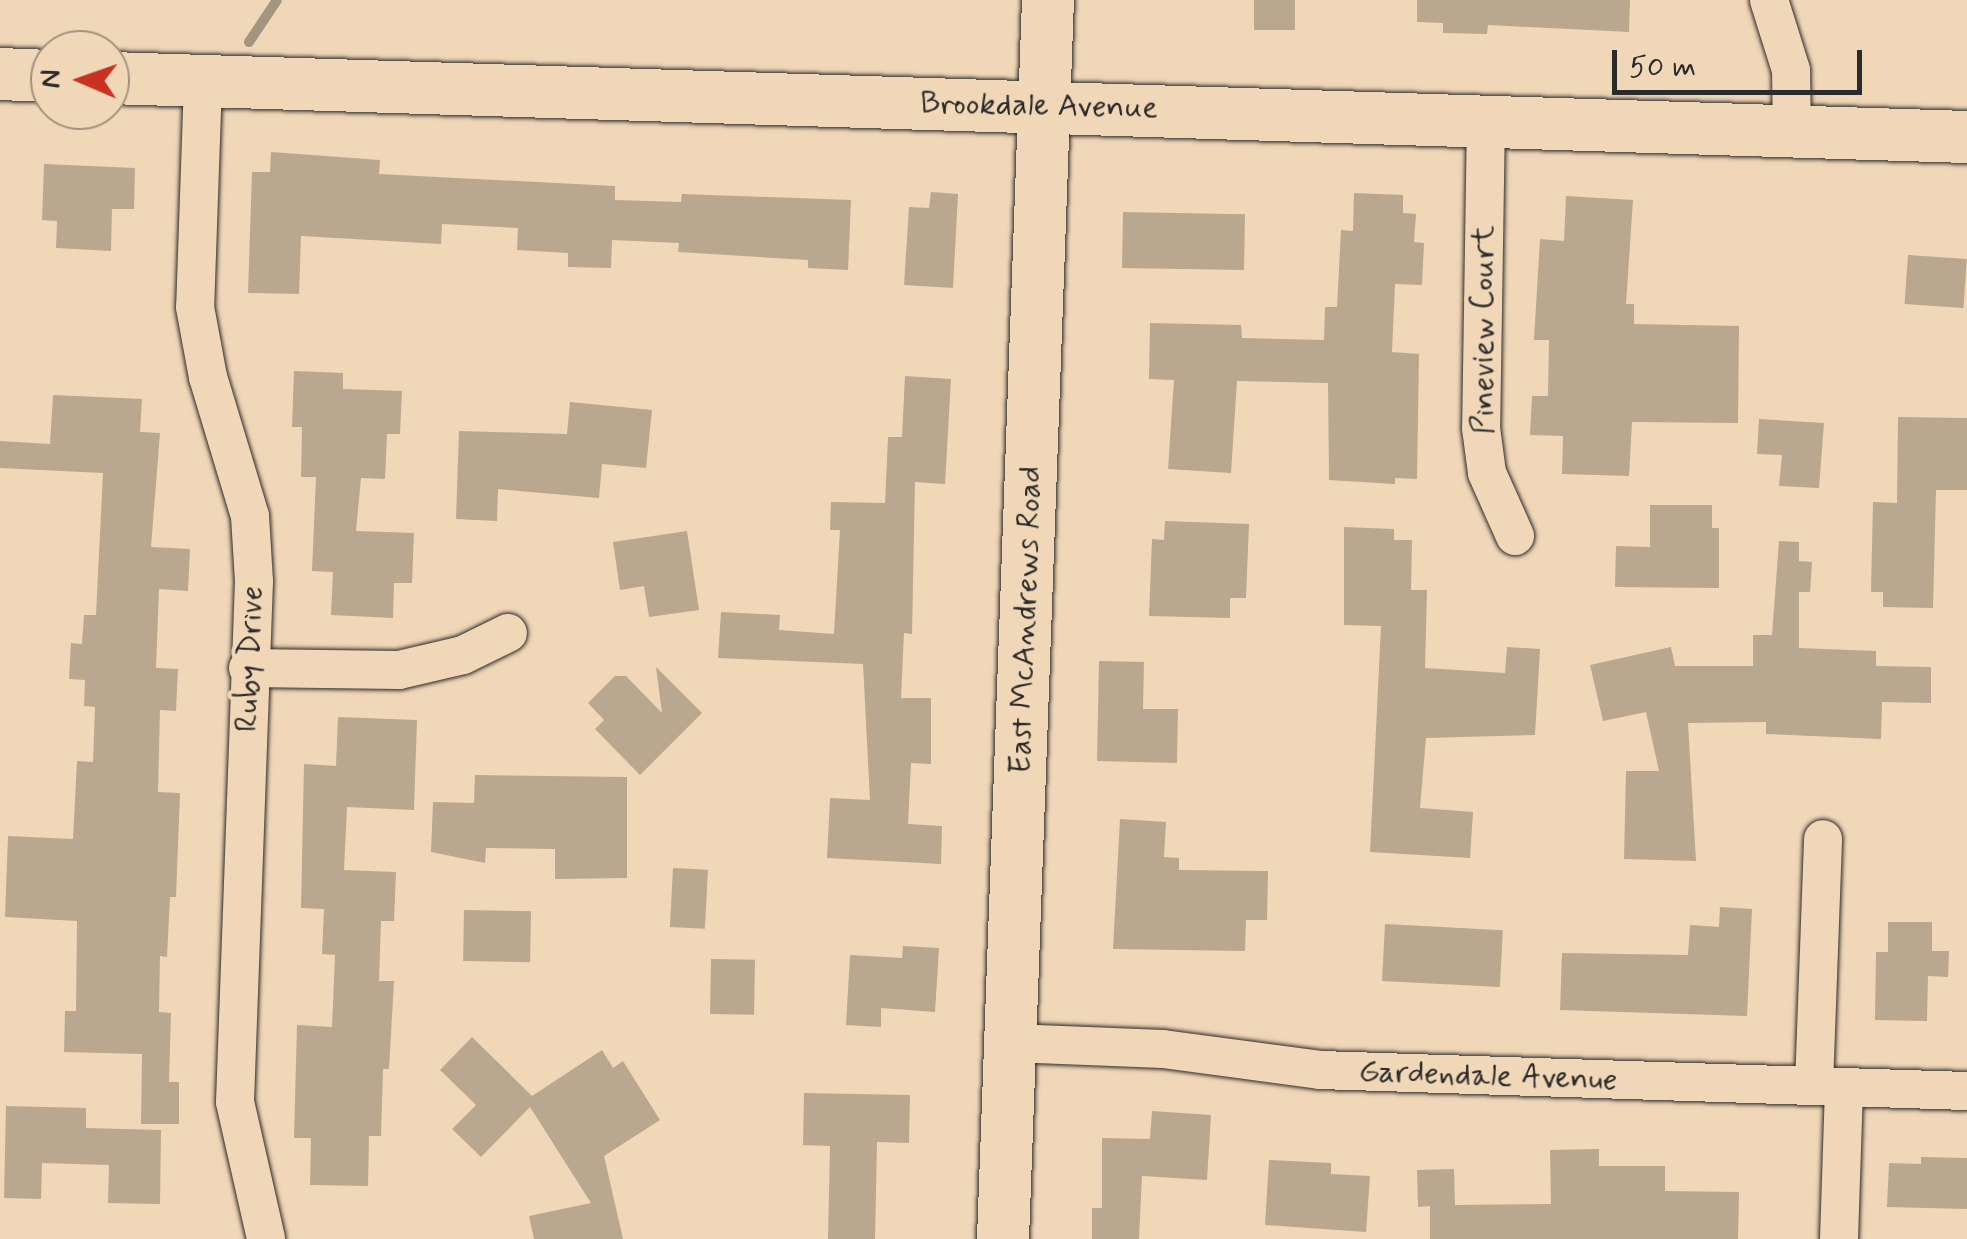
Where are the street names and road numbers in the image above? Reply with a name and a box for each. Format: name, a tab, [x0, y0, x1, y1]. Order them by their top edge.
street label: Brookdale Avenue	[920, 85, 1158, 127]
street label: Pineview Court	[1465, 229, 1503, 431]
street label: East McAndrews Road	[1001, 465, 1051, 775]
street label: Ruby Drive	[228, 585, 272, 733]
street label: Gardendale Avenue	[1356, 1052, 1620, 1100]

